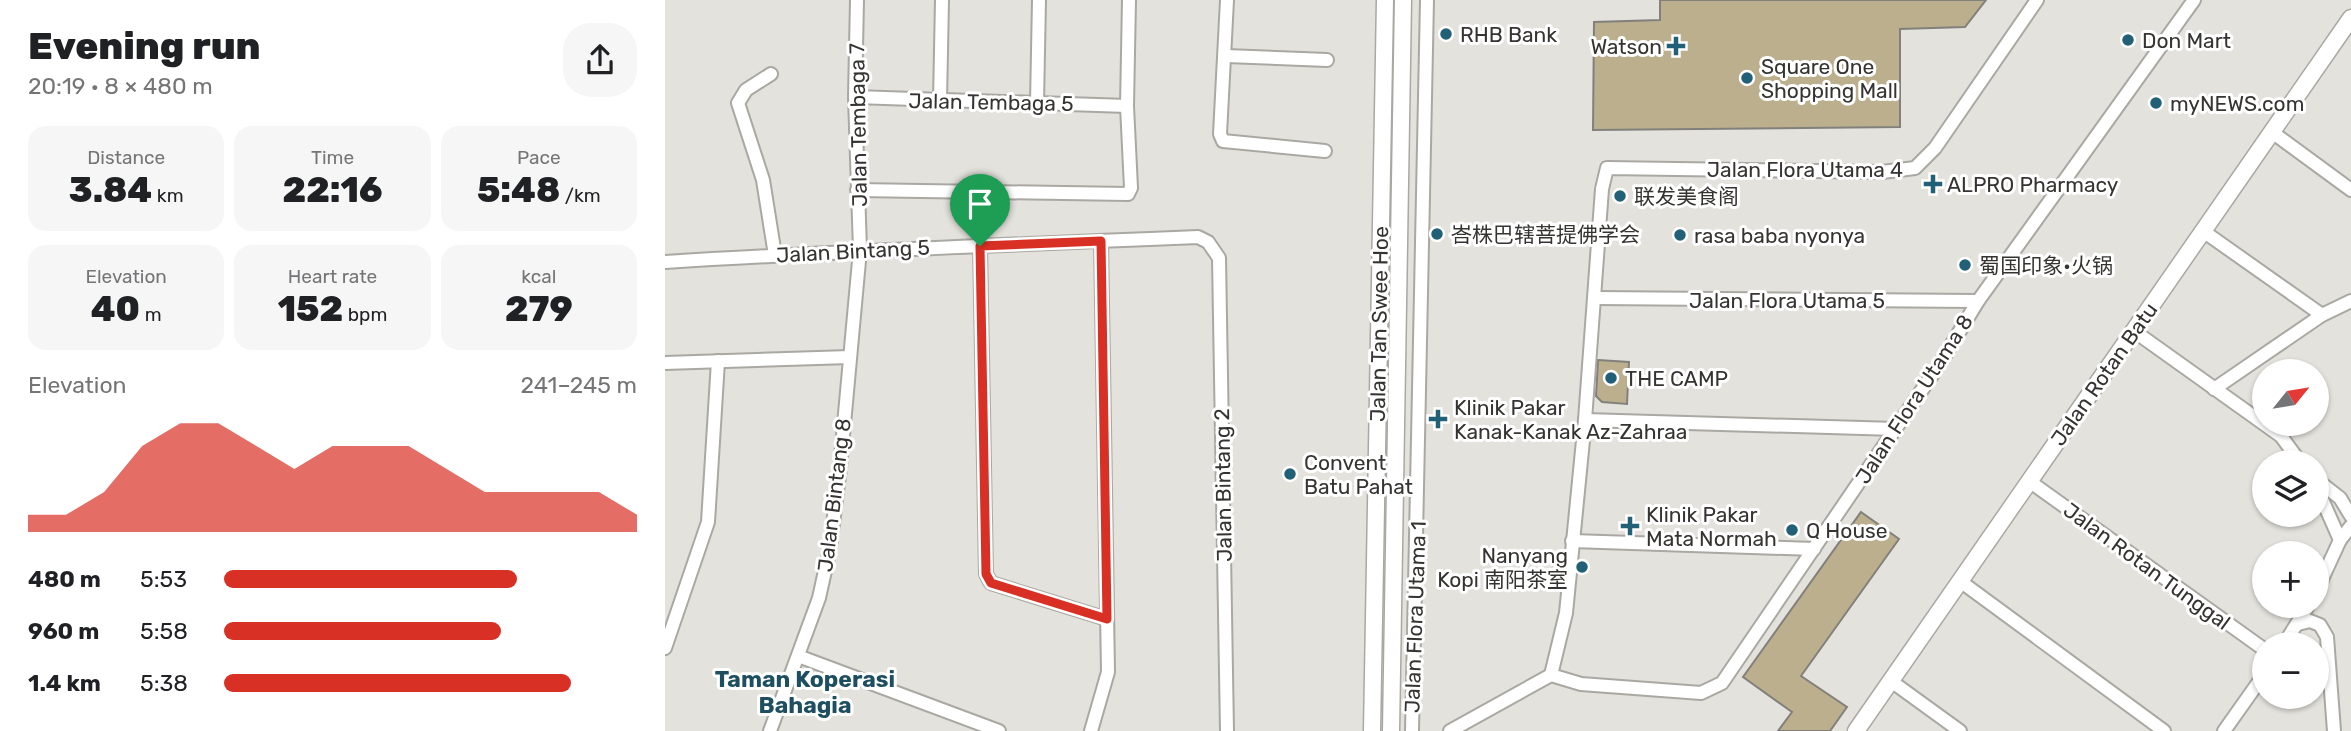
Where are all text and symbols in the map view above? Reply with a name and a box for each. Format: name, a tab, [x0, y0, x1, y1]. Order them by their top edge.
place label: RHB Bank	[1460, 22, 1557, 47]
text: Evening run	[28, 23, 261, 69]
button: share	[563, 23, 637, 97]
marker: RHB Bank	[1438, 26, 1454, 42]
place label: Don Mart	[2142, 28, 2231, 53]
marker: Don Mart	[2120, 32, 2136, 48]
place label: Watson	[1590, 34, 1662, 59]
marker: Watson	[1668, 38, 1684, 54]
street label: Jalan Tembaga 7	[844, 43, 872, 207]
place label: Square One Shopping Mall	[1761, 54, 1898, 103]
marker: Square One Shopping Mall	[1739, 70, 1755, 86]
text: 20:19 · 8 × 480 m	[28, 72, 213, 100]
street label: Jalan Tembaga 5	[908, 88, 1074, 116]
place label: myNEWS.com	[2170, 91, 2304, 116]
marker: myNEWS.com	[2148, 95, 2164, 111]
text: Distance	[87, 146, 165, 169]
text: Time	[311, 146, 354, 169]
text: Pace	[517, 146, 561, 169]
street label: Jalan Flora Utama 4	[1707, 157, 1903, 182]
text: 3.84	[69, 169, 152, 211]
text: 22:16	[282, 169, 383, 211]
text: 5:48	[477, 169, 560, 211]
place label: ALPRO Pharmacy	[1947, 172, 2119, 197]
pin	[950, 174, 1010, 246]
marker: ALPRO Pharmacy	[1925, 176, 1941, 192]
text: km	[152, 184, 184, 207]
text: /km	[560, 184, 601, 207]
place label: 联发美食阁	[1634, 184, 1739, 209]
icon: arrive	[961, 185, 999, 223]
marker: 联发美食阁	[1612, 188, 1628, 204]
place label: 峇株巴辖菩提佛学会	[1451, 222, 1640, 247]
place label: rasa baba nyonya	[1694, 223, 1865, 248]
street label: Jalan Tan Swee Hoe	[1365, 226, 1393, 422]
marker: 峇株巴辖菩提佛学会	[1429, 226, 1445, 242]
marker: rasa baba nyonya	[1672, 227, 1688, 243]
street label: Jalan Bintang 5	[776, 234, 930, 268]
place label: 蜀国印象•火锅	[1979, 253, 2113, 278]
marker: 蜀国印象•火锅	[1957, 257, 1973, 273]
text: Elevation	[85, 265, 167, 288]
text: Heart rate	[288, 265, 377, 288]
text: kcal	[521, 265, 556, 288]
text: 40	[91, 288, 140, 330]
text: 152	[278, 288, 343, 330]
text: 279	[505, 288, 573, 330]
street label: Jalan Flora Utama 5	[1689, 288, 1885, 313]
street label: Jalan Rotan Batu	[2045, 298, 2163, 450]
text: m	[140, 303, 162, 326]
text: bpm	[343, 303, 387, 326]
street label: Jalan Flora Utama 8	[1850, 310, 1978, 488]
north arrow	[2252, 359, 2329, 436]
map controls	[2252, 359, 2329, 709]
place label: THE CAMP	[1625, 366, 1728, 391]
marker: THE CAMP	[1603, 370, 1619, 386]
text: Elevation	[28, 371, 127, 399]
text: 241–245 m	[520, 371, 637, 399]
place label: Klinik Pakar Kanak-Kanak Az-Zahraa	[1454, 395, 1687, 444]
street label: Jalan Bintang 2	[1209, 408, 1237, 562]
marker: Klinik Pakar Kanak-Kanak Az-Zahraa	[1428, 409, 1448, 429]
street label: Jalan Bintang 8	[812, 417, 856, 573]
place label: Convent Batu Pahat	[1304, 450, 1413, 499]
button: layers	[2252, 450, 2329, 527]
marker: Convent Batu Pahat	[1282, 466, 1298, 482]
street label: Jalan Rotan Tunggal	[2059, 497, 2235, 635]
place label: Klinik Pakar Mata Normah	[1646, 502, 1777, 551]
marker: Klinik Pakar Mata Normah	[1620, 516, 1640, 536]
place label: Q House	[1806, 518, 1888, 543]
street label: Jalan Flora Utama 1	[1399, 520, 1431, 714]
marker: Q House	[1784, 522, 1800, 538]
button: +	[2252, 541, 2329, 618]
place label: Nanyang Kopi 南阳茶室	[1437, 543, 1568, 592]
marker: Nanyang Kopi 南阳茶室	[1574, 559, 1590, 575]
text: 480 m	[28, 565, 101, 593]
text: 5:53	[140, 565, 187, 593]
text: 960 m	[28, 617, 99, 645]
text: 5:58	[140, 617, 188, 645]
button: −	[2252, 632, 2329, 709]
district label: Taman Koperasi Bahagia	[715, 665, 895, 719]
text: 1.4 km	[28, 669, 101, 697]
text: 5:38	[140, 669, 188, 697]

